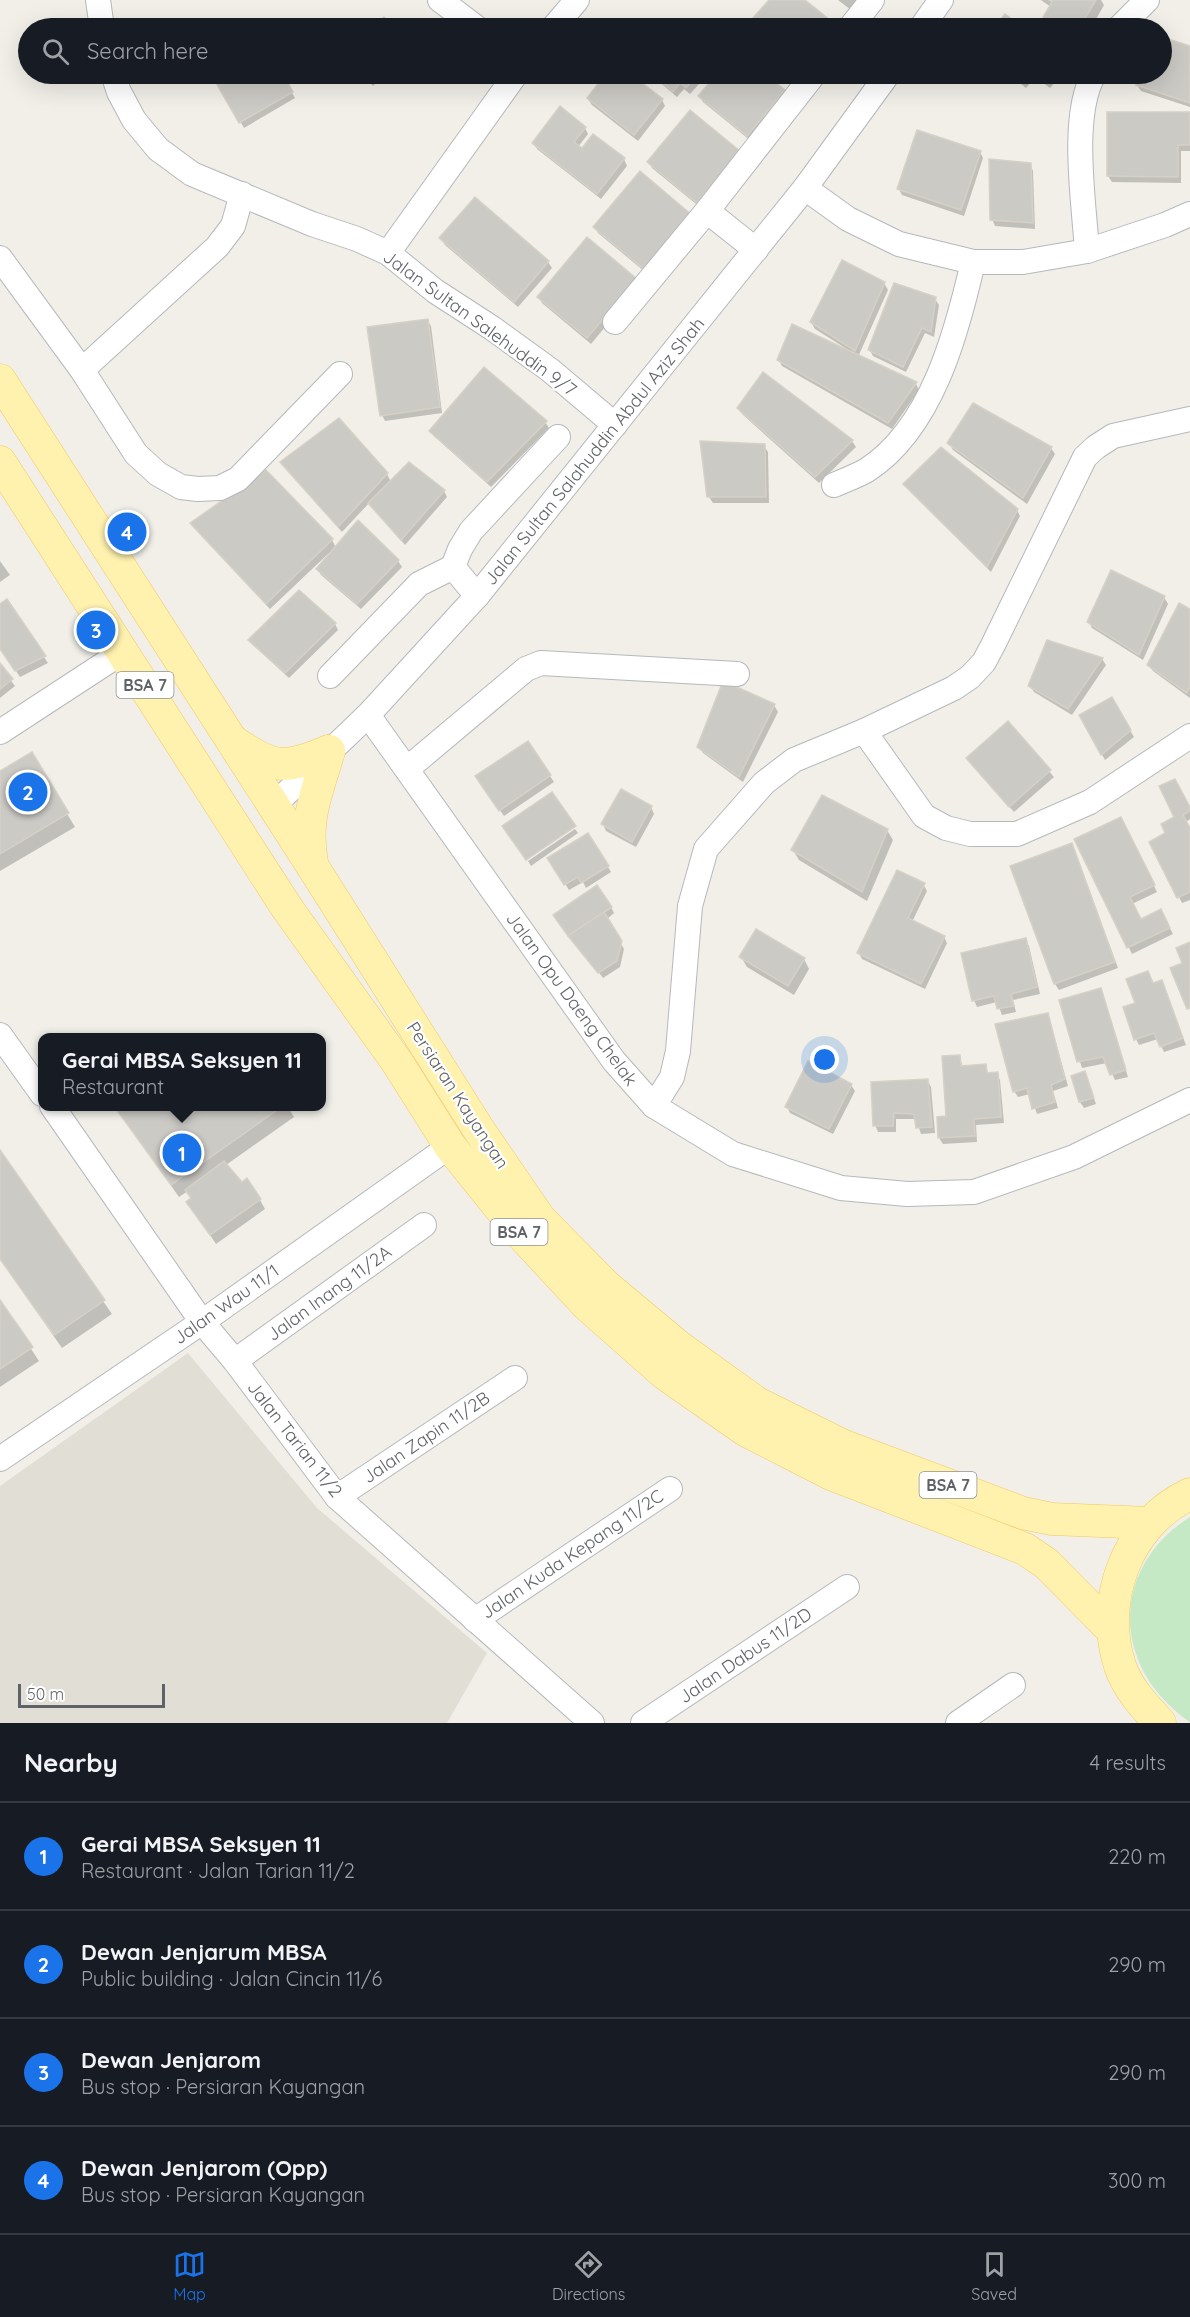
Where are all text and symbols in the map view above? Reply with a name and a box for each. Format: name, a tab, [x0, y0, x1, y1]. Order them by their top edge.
search box	[18, 18, 1172, 84]
icon: search	[39, 35, 72, 68]
text: Search here	[87, 37, 208, 65]
street label: Jalan Sultan Salehuddin 9/7	[379, 245, 581, 401]
street label: Jalan Sultan Salahuddin Abdul Aziz Shah	[479, 312, 709, 590]
pin: 4	[108, 510, 146, 554]
pin: 3	[76, 608, 116, 652]
road number: BSA 7	[116, 672, 174, 698]
pin: 2	[9, 770, 48, 814]
street label: Jalan Opu Daeng Chelak	[501, 908, 643, 1090]
street label: Persiaran Kayangan	[402, 1017, 514, 1173]
popup	[38, 1033, 326, 1111]
your location	[810, 1045, 839, 1074]
text: Gerai MBSA Seksyen 11	[62, 1046, 302, 1074]
text: Restaurant	[62, 1074, 164, 1099]
pin: 1	[162, 1130, 201, 1176]
road number: BSA 7	[490, 1219, 548, 1245]
street label: Jalan Inang 11/2A	[262, 1240, 396, 1346]
street label: Jalan Wau 11/1	[169, 1259, 283, 1349]
street label: Jalan Tarian 11/2	[242, 1376, 348, 1502]
street label: Jalan Zapin 11/2B	[358, 1386, 494, 1488]
road number: BSA 7	[920, 1472, 976, 1498]
street label: Jalan Kuda Kepang 11/2C	[476, 1484, 668, 1624]
street label: Jalan Dabus 11/2D	[674, 1602, 816, 1708]
scale bar	[18, 1681, 165, 1708]
text: 50 m	[27, 1684, 64, 1704]
text: Nearby	[24, 1746, 118, 1779]
text: 4 results	[1090, 1750, 1166, 1775]
text: Gerai MBSA Seksyen 11	[81, 1830, 321, 1858]
text: 1	[40, 1844, 47, 1869]
text: 220 m	[1108, 1844, 1166, 1869]
text: Restaurant · Jalan Tarian 11/2	[81, 1858, 355, 1883]
text: Dewan Jenjarum MBSA	[81, 1938, 327, 1966]
text: 2	[38, 1952, 49, 1977]
text: 290 m	[1108, 1952, 1166, 1977]
text: Public building · Jalan Cincin 11/6	[81, 1966, 382, 1991]
text: Dewan Jenjarom	[81, 2046, 261, 2074]
text: 3	[38, 2060, 49, 2085]
text: 290 m	[1108, 2060, 1166, 2085]
text: Bus stop · Persiaran Kayangan	[81, 2074, 365, 2099]
text: Dewan Jenjarom (Opp)	[81, 2154, 327, 2182]
text: 4	[38, 2168, 49, 2193]
text: 300 m	[1108, 2168, 1166, 2193]
text: Bus stop · Persiaran Kayangan	[81, 2182, 365, 2207]
tab: Map	[173, 2248, 206, 2304]
tab: Directions	[552, 2248, 625, 2304]
tab: Saved	[971, 2248, 1017, 2304]

